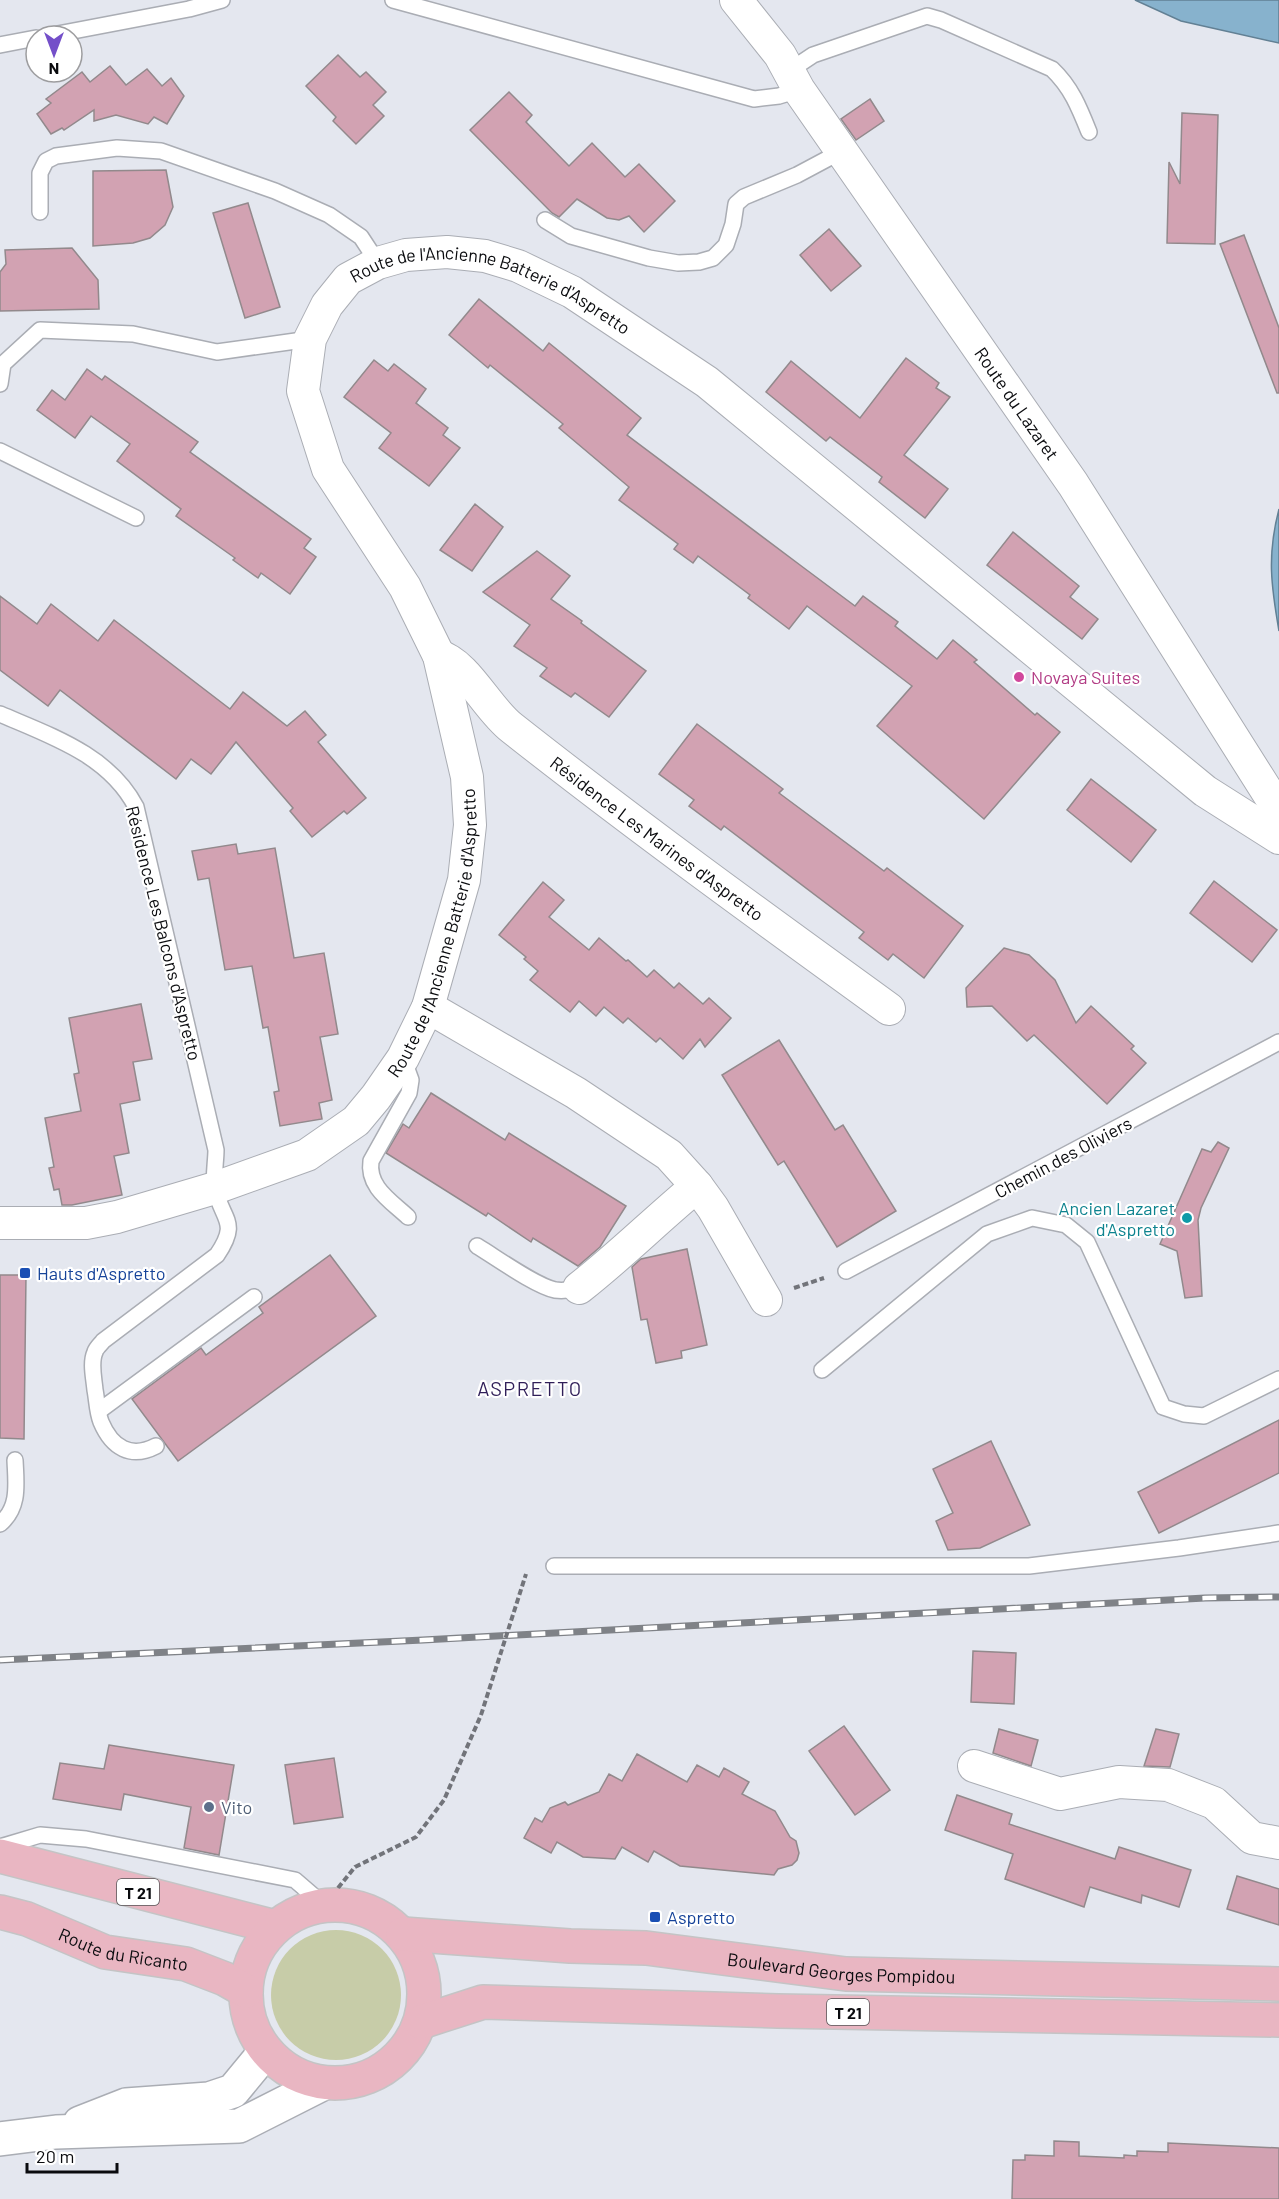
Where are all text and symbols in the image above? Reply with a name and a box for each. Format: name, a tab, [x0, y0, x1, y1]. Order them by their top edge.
north arrow	[24, 24, 84, 84]
text: N	[49, 60, 59, 79]
street label: Route de l'Ancienne Batterie d'Aspretto	[346, 241, 635, 339]
street label: Route du Lazaret	[970, 343, 1064, 464]
place label: Novaya Suites	[1031, 666, 1140, 688]
marker: Novaya Suites	[1012, 670, 1026, 684]
street label: Résidence Les Marines d'Aspretto	[546, 751, 768, 925]
street label: Route de l'Ancienne Batterie d'Aspretto	[382, 788, 481, 1081]
street label: Résidence Les Balcons d'Aspretto	[122, 803, 206, 1063]
street label: Chemin des Oliviers	[991, 1112, 1135, 1202]
place label: Ancien Lazaret d'Aspretto	[1059, 1197, 1175, 1240]
marker: Ancien Lazaret d'Aspretto	[1180, 1211, 1194, 1225]
place label: Hauts d'Aspretto	[37, 1262, 166, 1284]
marker: Hauts d'Aspretto	[18, 1266, 32, 1280]
district label: ASPRETTO	[477, 1376, 583, 1400]
place label: Vito	[221, 1796, 252, 1818]
marker: Vito	[202, 1800, 216, 1814]
road number: T 21	[117, 1879, 159, 1905]
place label: Aspretto	[667, 1906, 735, 1928]
marker: Aspretto	[648, 1910, 662, 1924]
street label: Route du Ricanto	[55, 1923, 190, 1975]
street label: Boulevard Georges Pompidou	[726, 1948, 955, 1988]
road number: T 21	[827, 1999, 869, 2025]
scale bar	[27, 2136, 117, 2174]
text: 20 m	[36, 2145, 74, 2167]

